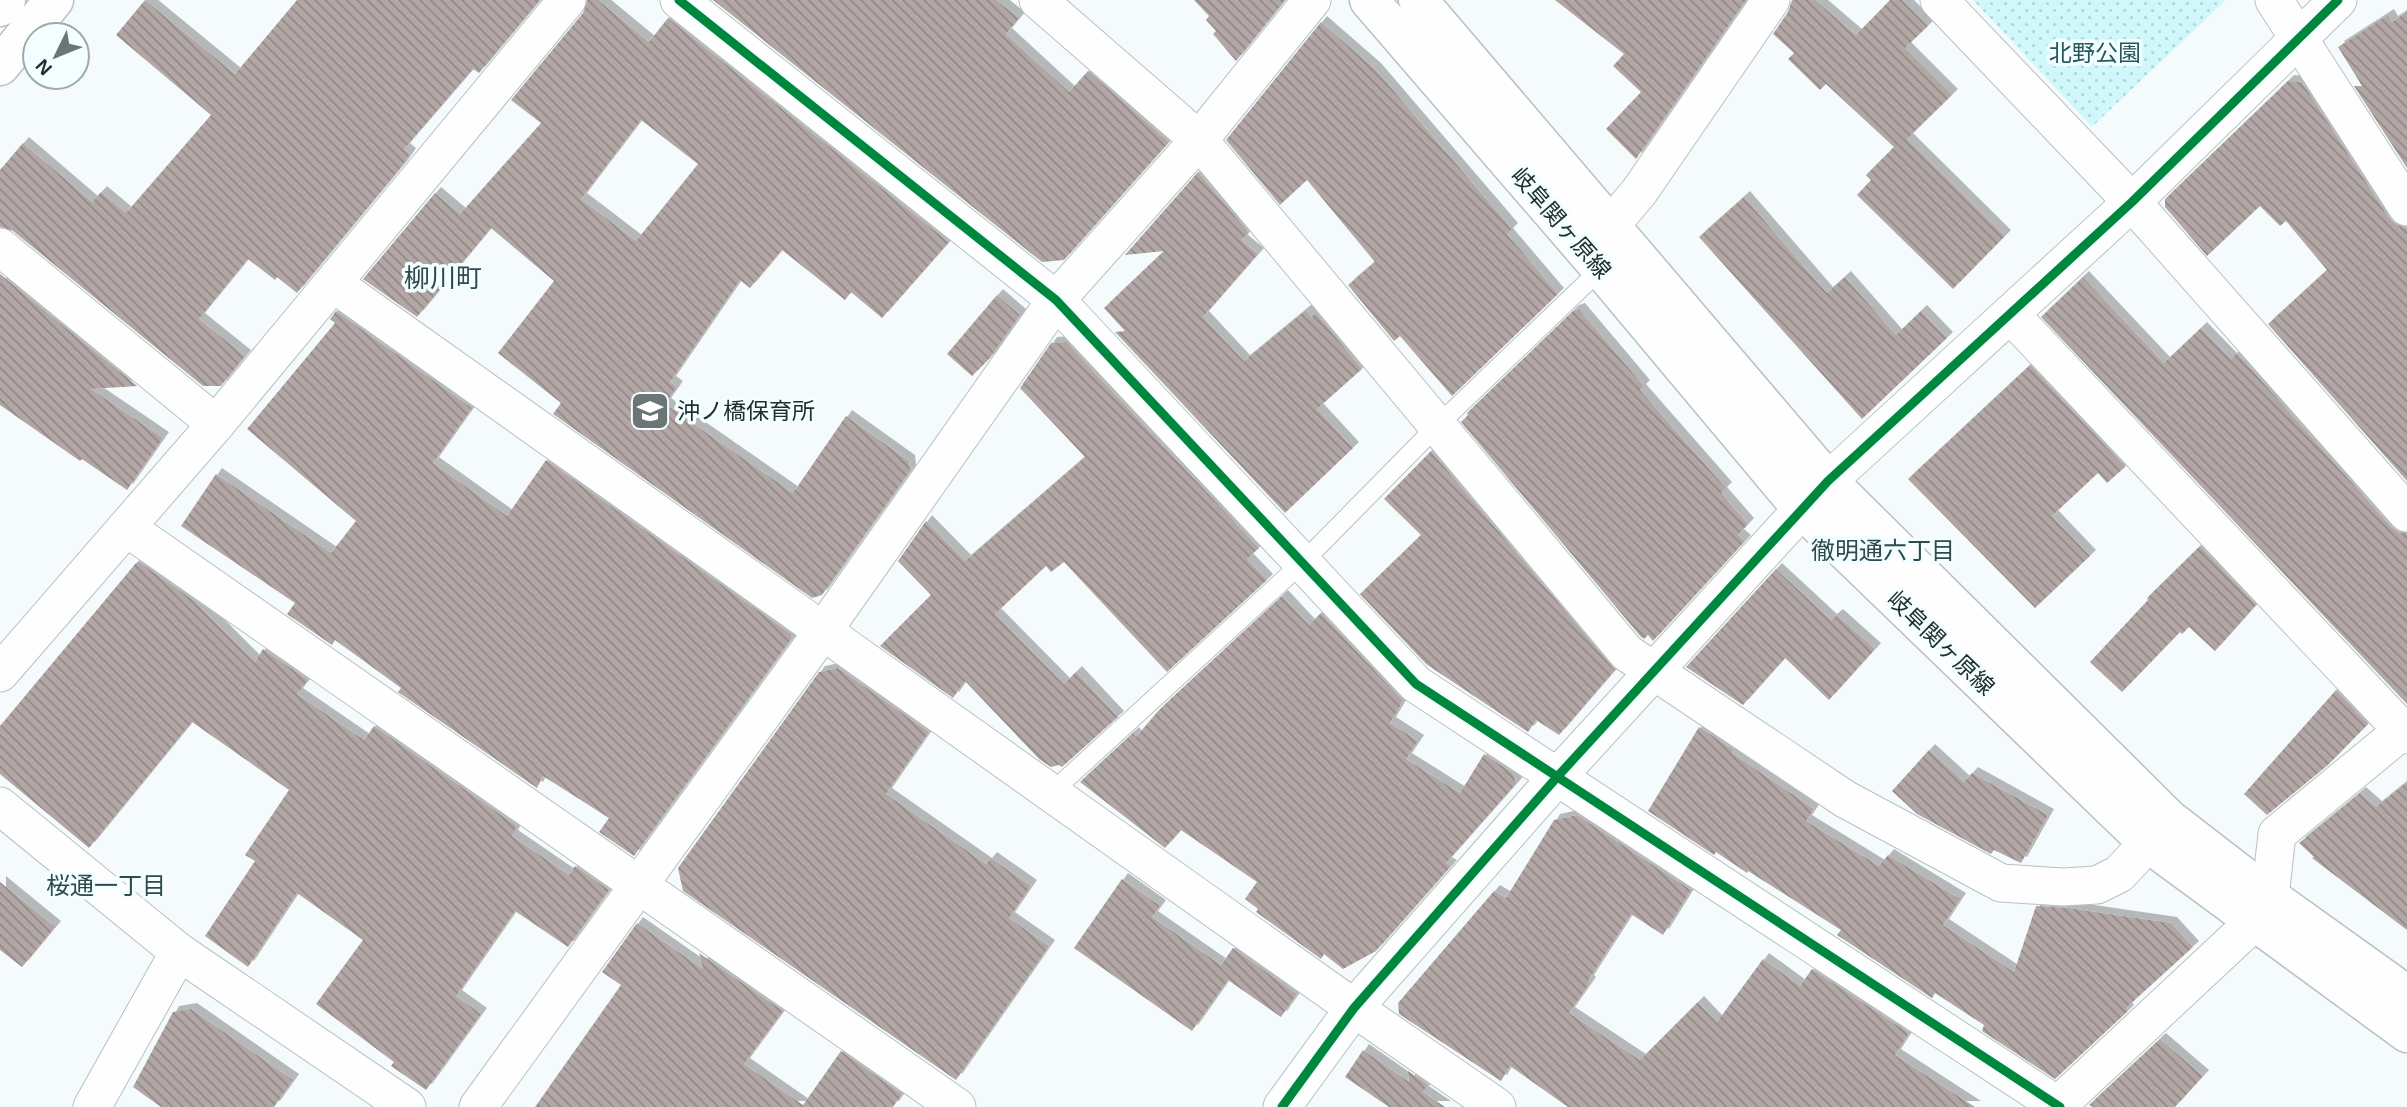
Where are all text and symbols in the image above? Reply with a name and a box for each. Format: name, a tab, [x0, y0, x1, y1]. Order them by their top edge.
north arrow	[21, 21, 91, 91]
park label: 北野公園	[2049, 40, 2141, 66]
text: N	[32, 55, 56, 79]
street label: 岐阜関ヶ原線	[1506, 162, 1616, 284]
district label: 柳川町	[404, 263, 482, 293]
school or university icon: 沖ノ橋保育所	[629, 390, 671, 432]
place label: 沖ノ橋保育所	[677, 398, 815, 424]
district label: 徹明通六丁目	[1811, 537, 1955, 564]
street label: 岐阜関ヶ原線	[1882, 586, 2000, 700]
district label: 桜通一丁目	[46, 872, 166, 899]

